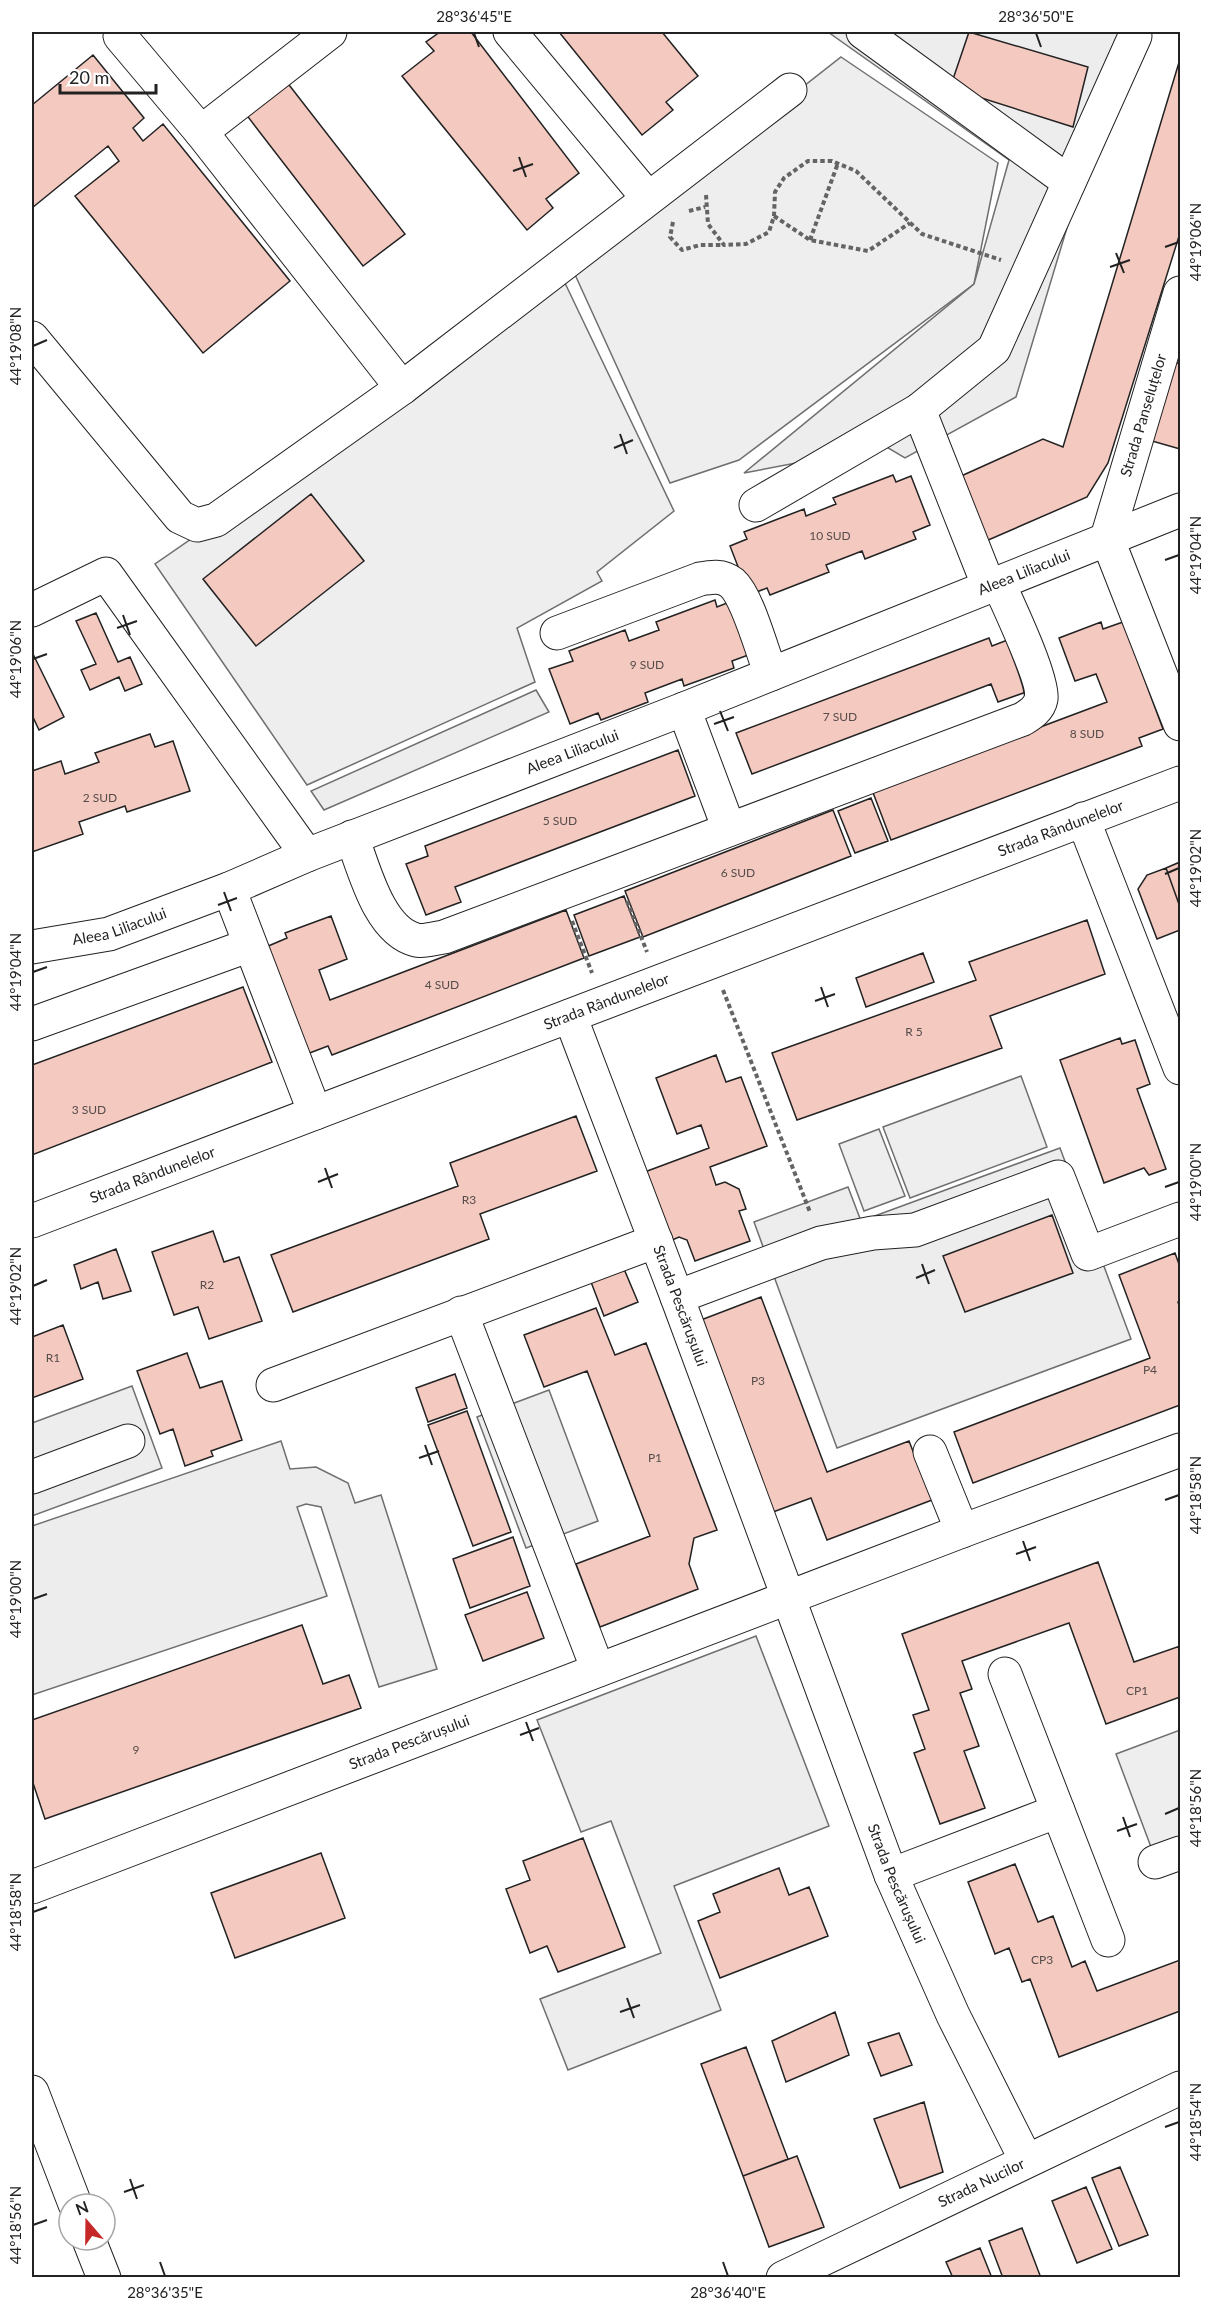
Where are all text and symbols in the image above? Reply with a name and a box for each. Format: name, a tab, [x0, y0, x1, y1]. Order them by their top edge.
text: 28°36'45"E	[436, 7, 512, 25]
text: 28°36'50"E	[998, 7, 1074, 25]
scale bar	[60, 57, 156, 95]
text: 20 m	[69, 66, 109, 88]
text: 44°19'06"N	[1186, 203, 1204, 281]
text: 44°19'08"N	[6, 307, 24, 385]
street label: Strada Panseluțelor	[1116, 351, 1170, 479]
text: 44°19'04"N	[1186, 516, 1204, 594]
house number: 10 SUD	[809, 528, 851, 543]
street label: Aleea Liliacului	[975, 545, 1072, 598]
text: 44°19'06"N	[6, 620, 24, 698]
house number: 9 SUD	[630, 657, 664, 672]
house number: 7 SUD	[823, 709, 857, 724]
street label: Aleea Liliacului	[523, 725, 621, 777]
house number: 8 SUD	[1070, 726, 1104, 741]
house number: 2 SUD	[83, 790, 117, 805]
street label: Strada Rândunelelor	[995, 795, 1126, 860]
house number: 5 SUD	[543, 813, 577, 828]
text: 44°19'02"N	[1186, 829, 1204, 907]
house number: 6 SUD	[721, 865, 755, 880]
street label: Aleea Liliacului	[71, 903, 169, 948]
text: 44°19'04"N	[6, 933, 24, 1011]
street label: Strada Rândunelelor	[541, 969, 672, 1033]
house number: 4 SUD	[425, 977, 459, 992]
house number: R 5	[905, 1024, 923, 1039]
house number: 3 SUD	[72, 1102, 106, 1117]
street label: Strada Rândunelelor	[87, 1142, 218, 1206]
text: 44°19'00"N	[1186, 1143, 1204, 1221]
house number: R3	[462, 1192, 476, 1207]
street label: Strada Pescărușului	[650, 1242, 712, 1368]
text: 44°19'02"N	[6, 1247, 24, 1325]
house number: R2	[200, 1277, 214, 1292]
house number: R1	[46, 1350, 60, 1365]
house number: P4	[1143, 1362, 1157, 1377]
house number: P3	[751, 1373, 765, 1388]
house number: P1	[648, 1450, 662, 1465]
text: 44°18'58"N	[1186, 1456, 1204, 1534]
text: 44°19'00"N	[6, 1560, 24, 1638]
house number: CP1	[1126, 1683, 1148, 1698]
street label: Strada Pescărușului	[346, 1710, 472, 1773]
house number: 9	[133, 1742, 140, 1757]
text: 44°18'56"N	[1186, 1769, 1204, 1847]
street label: Strada Pescărușului	[865, 1821, 930, 1946]
text: 44°18'58"N	[6, 1873, 24, 1951]
house number: CP3	[1031, 1952, 1053, 1967]
text: 44°18'54"N	[1186, 2083, 1204, 2161]
street label: Strada Nucilor	[935, 2154, 1028, 2210]
text: 44°18'56"N	[6, 2186, 24, 2264]
north arrow	[57, 2192, 117, 2252]
text: N	[73, 2196, 91, 2218]
text: 28°36'35"E	[127, 2283, 203, 2301]
text: 28°36'40"E	[690, 2283, 766, 2301]

